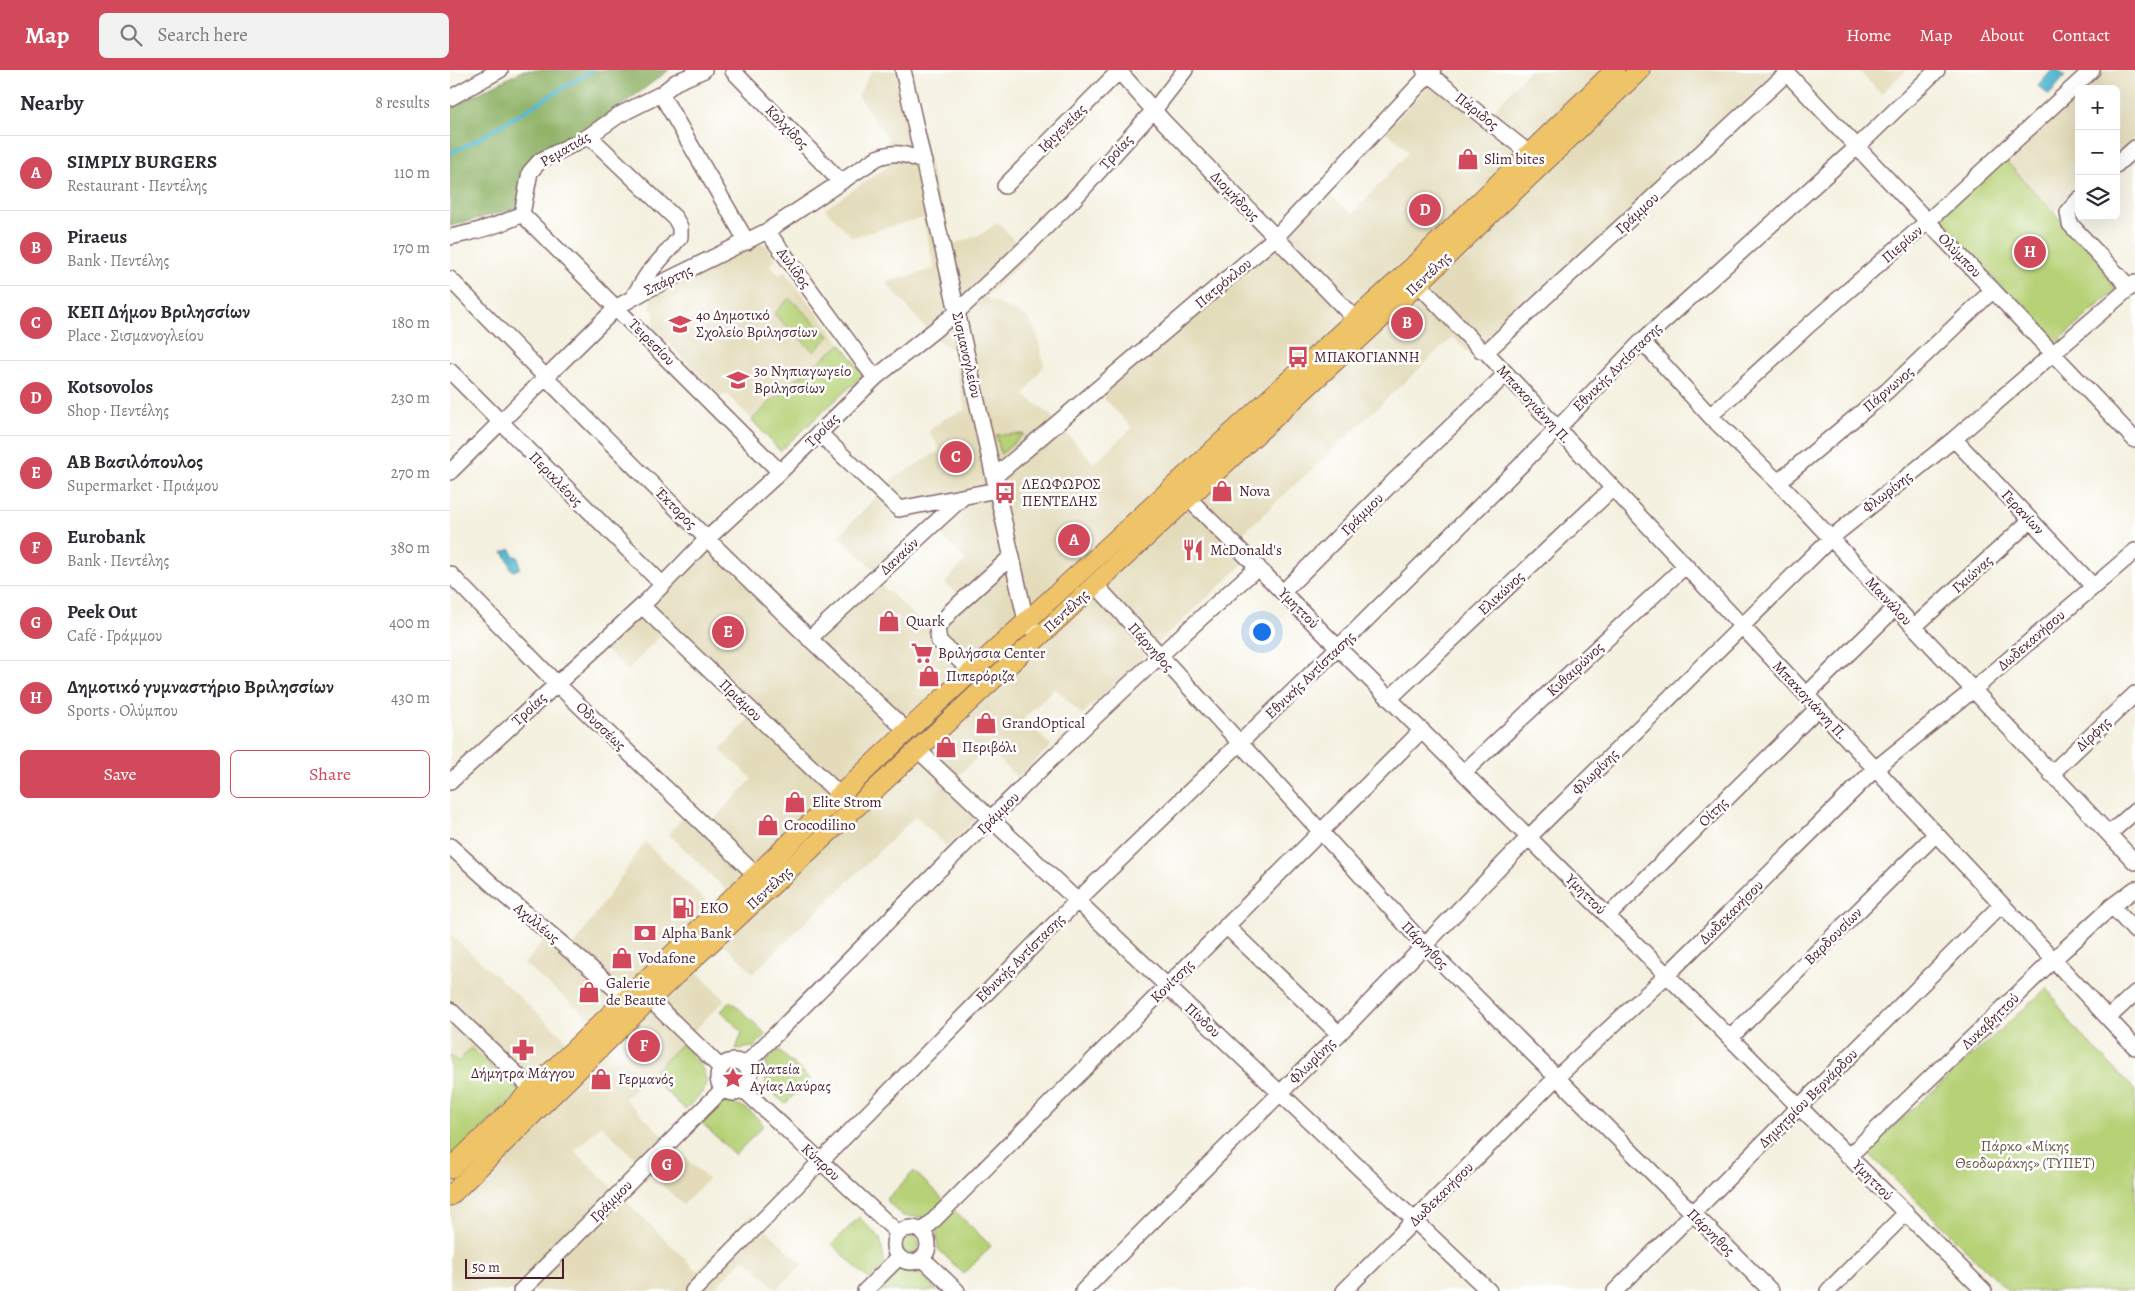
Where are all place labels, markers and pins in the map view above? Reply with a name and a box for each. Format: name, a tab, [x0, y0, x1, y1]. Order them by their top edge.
shop icon: Slim bites	[1455, 146, 1481, 172]
place label: Slim bites	[1484, 149, 1545, 169]
pin: D	[1409, 191, 1441, 229]
pin: H	[2014, 233, 2046, 271]
pin: B	[1391, 304, 1423, 342]
place label: 4o Δημοτικό Σχολείο Βριλησσίων	[696, 305, 817, 342]
school or university icon: 4o Δημοτικό Σχολείο Βριλησσίων	[667, 311, 693, 337]
bus stop icon: ΜΠΑΚΟΓΙΑΝΝΗ	[1285, 344, 1311, 370]
place label: ΜΠΑΚΟΓΙΑΝΝΗ	[1314, 347, 1420, 367]
place label: 3ο Νηπιαγωγείο Βριλησσίων	[754, 361, 851, 398]
school or university icon: 3ο Νηπιαγωγείο Βριλησσίων	[725, 367, 751, 393]
pin: C	[940, 438, 972, 476]
place label: ΛΕΩΦΩΡΟΣ ΠΕΝΤΕΛΗΣ	[1021, 474, 1101, 511]
shop icon: Nova	[1209, 478, 1235, 504]
bus stop icon: ΛΕΩΦΩΡΟΣ ΠΕΝΤΕΛΗΣ	[992, 480, 1018, 506]
place label: Nova	[1239, 481, 1270, 501]
pin: A	[1058, 521, 1090, 559]
restaurant icon: McDonald's	[1180, 537, 1206, 563]
place label: McDonald's	[1210, 540, 1282, 560]
shop icon: Quark	[876, 608, 902, 634]
place label: Quark	[906, 611, 945, 631]
pin: E	[712, 613, 744, 651]
supermarket icon: Βριλήσσια Center	[909, 640, 935, 666]
place label: Βριλήσσια Center	[938, 643, 1046, 663]
shop icon: Πιπερόριζα	[916, 663, 942, 689]
place label: Πιπερόριζα	[946, 666, 1015, 686]
shop icon: GrandOptical	[973, 710, 999, 736]
place label: GrandOptical	[1002, 713, 1085, 733]
shop icon: Περιβόλι	[933, 734, 959, 760]
place label: Περιβόλι	[962, 737, 1017, 757]
shop icon: Elite Strom	[782, 789, 808, 815]
place label: Elite Strom	[812, 792, 882, 812]
shop icon: Crocodilino	[755, 812, 781, 838]
place label: Crocodilino	[784, 815, 856, 835]
fuel station icon: EKO	[670, 895, 696, 921]
place label: EKO	[700, 898, 728, 918]
bank icon: Alpha Bank	[632, 920, 658, 946]
place label: Alpha Bank	[661, 923, 732, 943]
shop icon: Vodafone	[609, 945, 635, 971]
place label: Vodafone	[637, 948, 696, 968]
place label: Galerie de Beaute	[606, 973, 666, 1010]
shop icon: Galerie de Beaute	[576, 979, 602, 1005]
pin: F	[628, 1027, 660, 1065]
pharmacy icon: Δήμητρα Μάγγου	[510, 1037, 536, 1063]
place label: Πλατεία Αγίας Λαύρας	[749, 1059, 831, 1096]
place label: Δήμητρα Μάγγου	[471, 1063, 575, 1083]
place icon: Πλατεία Αγίας Λαύρας	[720, 1065, 746, 1091]
shop icon: Γερμανός	[588, 1066, 614, 1092]
place label: Γερμανός	[618, 1069, 674, 1089]
pin: G	[651, 1146, 683, 1184]

